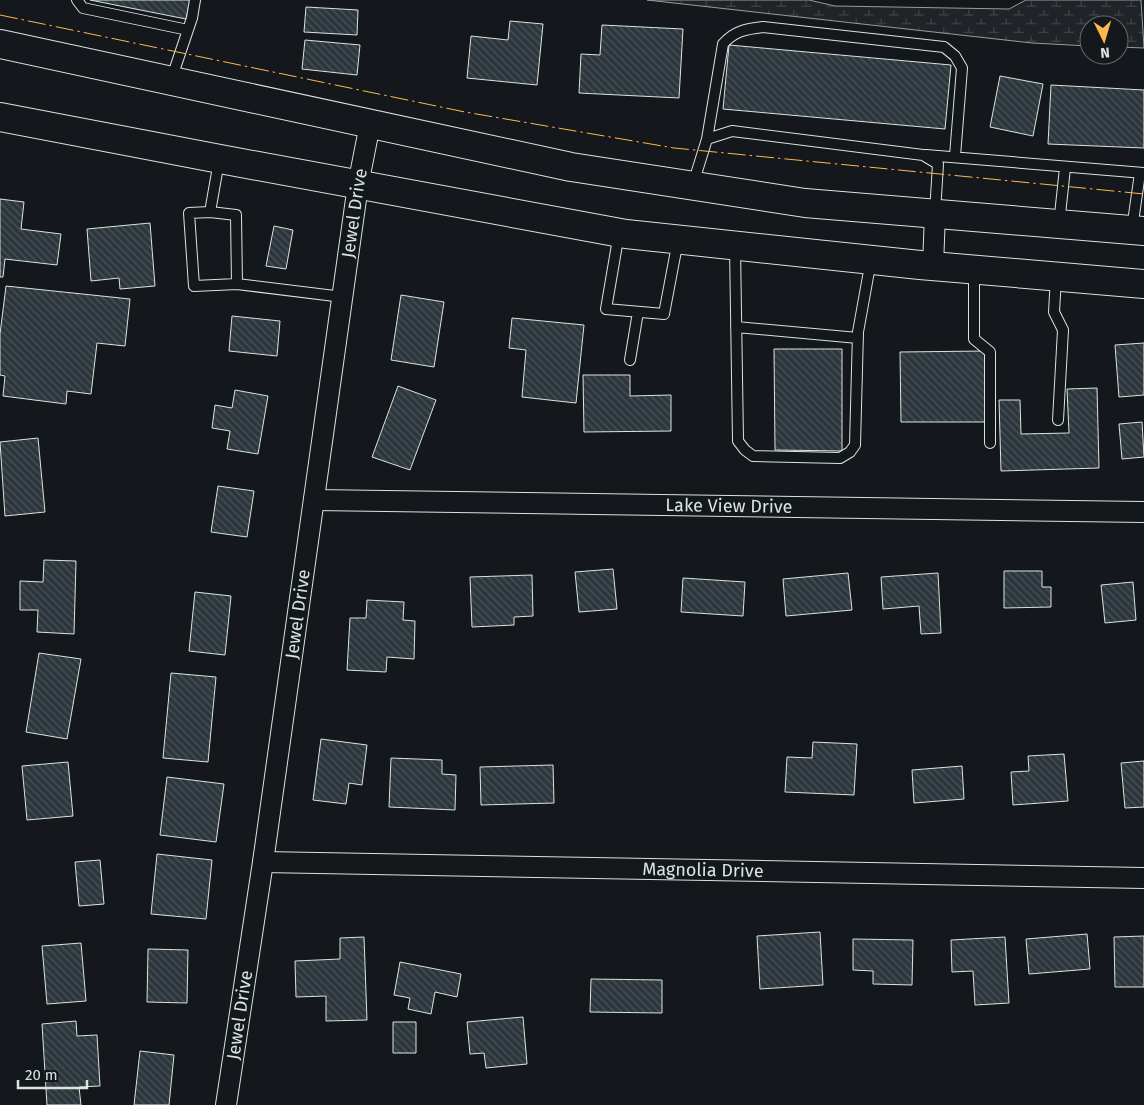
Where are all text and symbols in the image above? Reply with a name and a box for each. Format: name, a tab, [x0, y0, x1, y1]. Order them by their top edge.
north arrow	[1079, 15, 1129, 65]
text: N	[1100, 44, 1110, 61]
street label: Jewel Drive	[337, 166, 372, 259]
street label: Lake View Drive	[665, 494, 793, 518]
street label: Jewel Drive	[281, 568, 315, 660]
street label: Magnolia Drive	[642, 858, 764, 882]
street label: Jewel Drive	[222, 969, 257, 1061]
scale bar	[18, 1058, 86, 1090]
text: 20 m	[25, 1066, 58, 1084]

